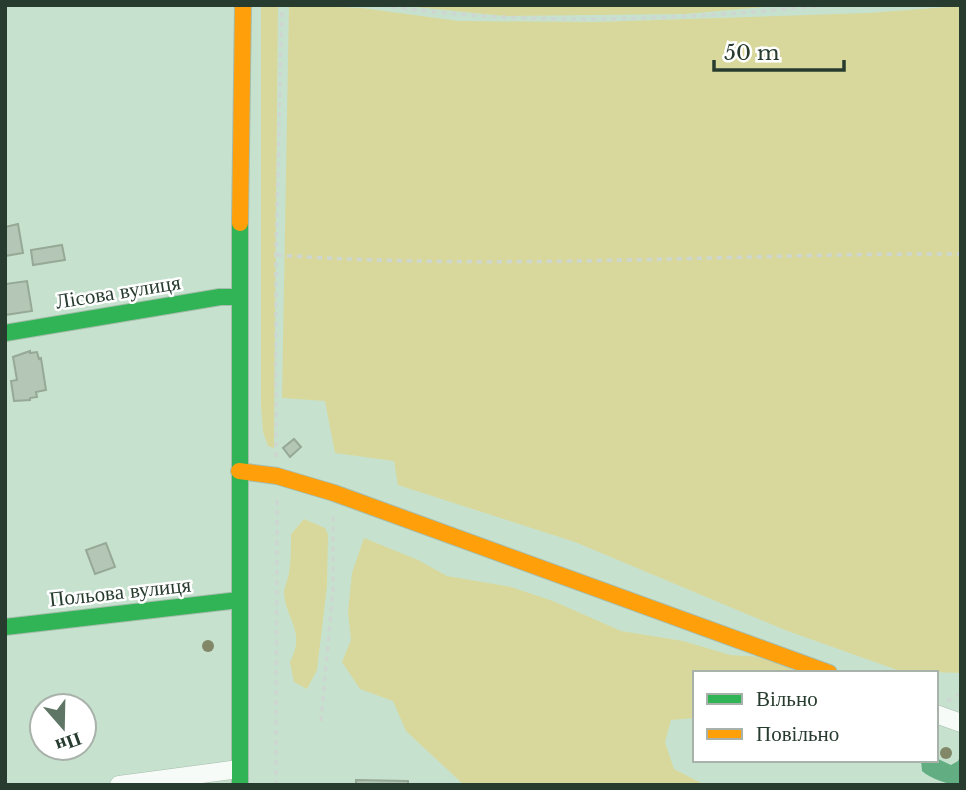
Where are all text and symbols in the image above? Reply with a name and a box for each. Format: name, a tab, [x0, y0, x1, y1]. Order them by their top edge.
scale bar	[714, 28, 844, 72]
text: 50 m	[724, 40, 780, 66]
street label: Лісова вулиця	[54, 269, 183, 315]
street label: Польова вулиця	[48, 572, 192, 612]
legend	[693, 671, 938, 762]
text: Вільно	[756, 686, 818, 712]
north arrow	[28, 692, 98, 762]
text: Повільно	[756, 721, 839, 747]
text: Пн	[53, 727, 85, 758]

